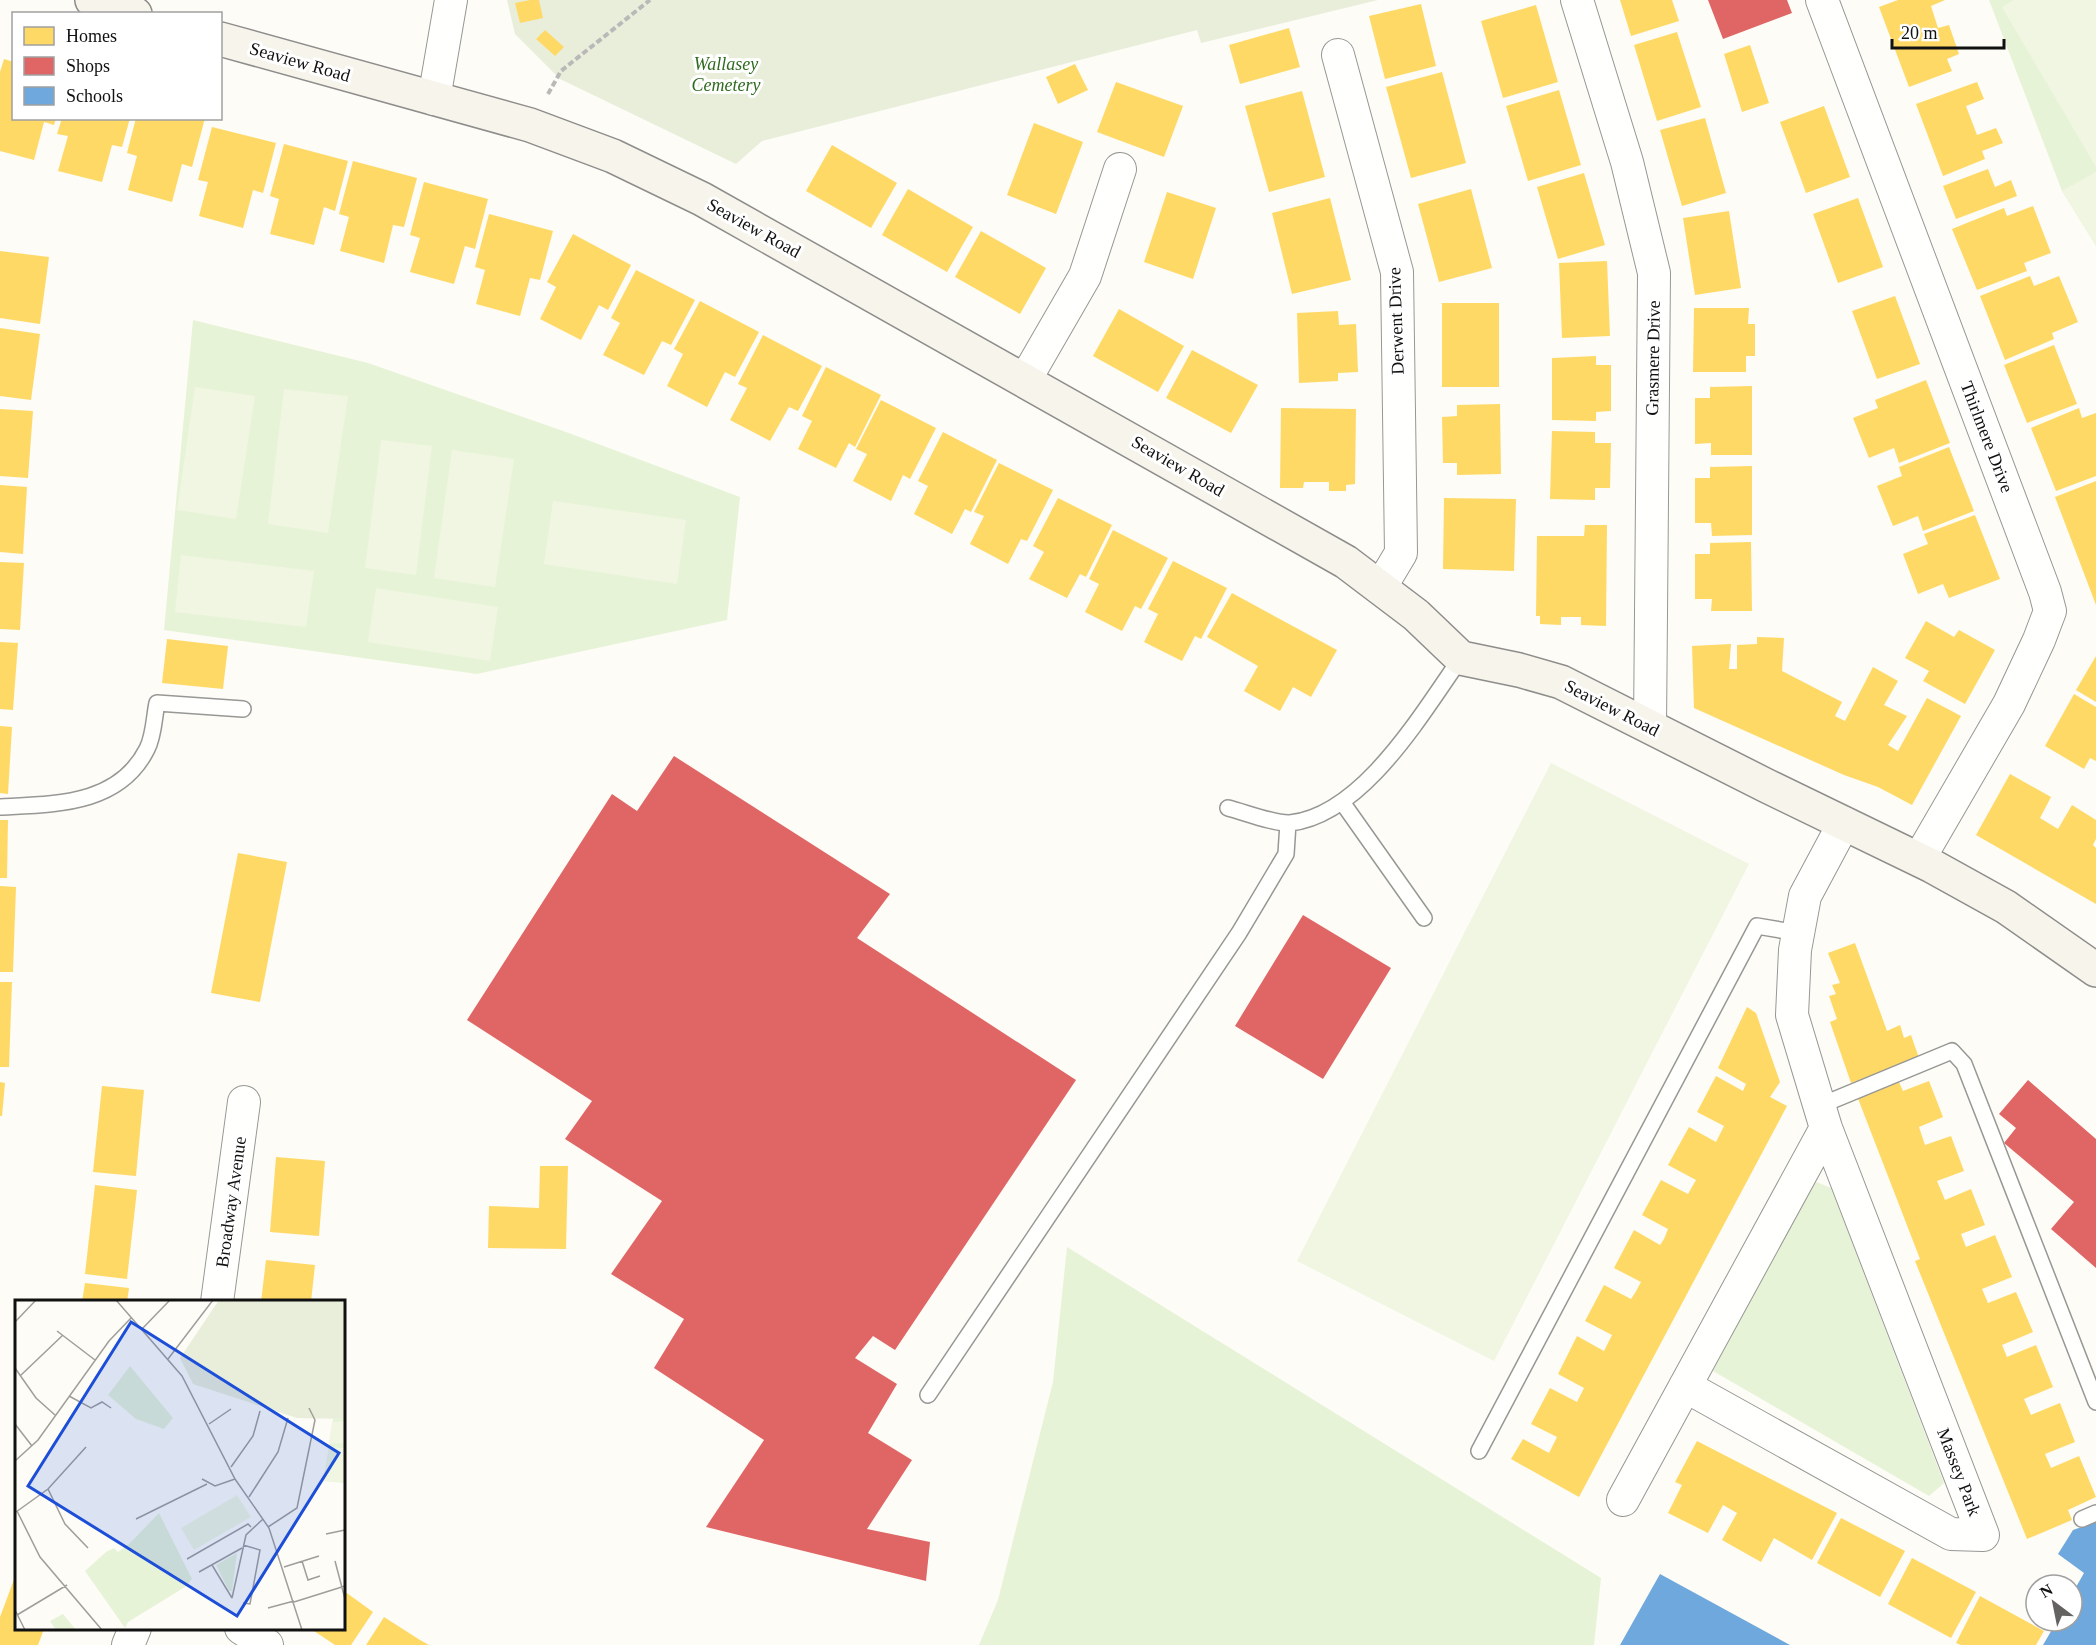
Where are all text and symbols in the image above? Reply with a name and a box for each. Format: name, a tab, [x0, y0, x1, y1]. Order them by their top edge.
legend	[12, 12, 222, 120]
scale bar	[1892, 12, 2004, 50]
text: 20 m	[1901, 23, 1938, 43]
text: Homes	[66, 26, 117, 46]
street label: Seaview Road	[248, 38, 352, 86]
park label: Wallasey Cemetery	[692, 54, 760, 95]
text: Shops	[66, 56, 110, 76]
text: Schools	[66, 86, 123, 106]
street label: Seaview Road	[704, 194, 804, 262]
street label: Derwent Drive	[1384, 267, 1408, 375]
street label: Grasmere Drive	[1642, 300, 1664, 416]
street label: Thirlmere Drive	[1957, 379, 2017, 495]
street label: Seaview Road	[1128, 431, 1228, 501]
street label: Seaview Road	[1561, 676, 1663, 740]
street label: Broadway Avenue	[212, 1135, 250, 1269]
inset map	[15, 1300, 345, 1630]
street label: Massey Park	[1933, 1425, 1985, 1519]
north arrow	[2024, 1573, 2084, 1633]
text: N	[2037, 1580, 2056, 1601]

